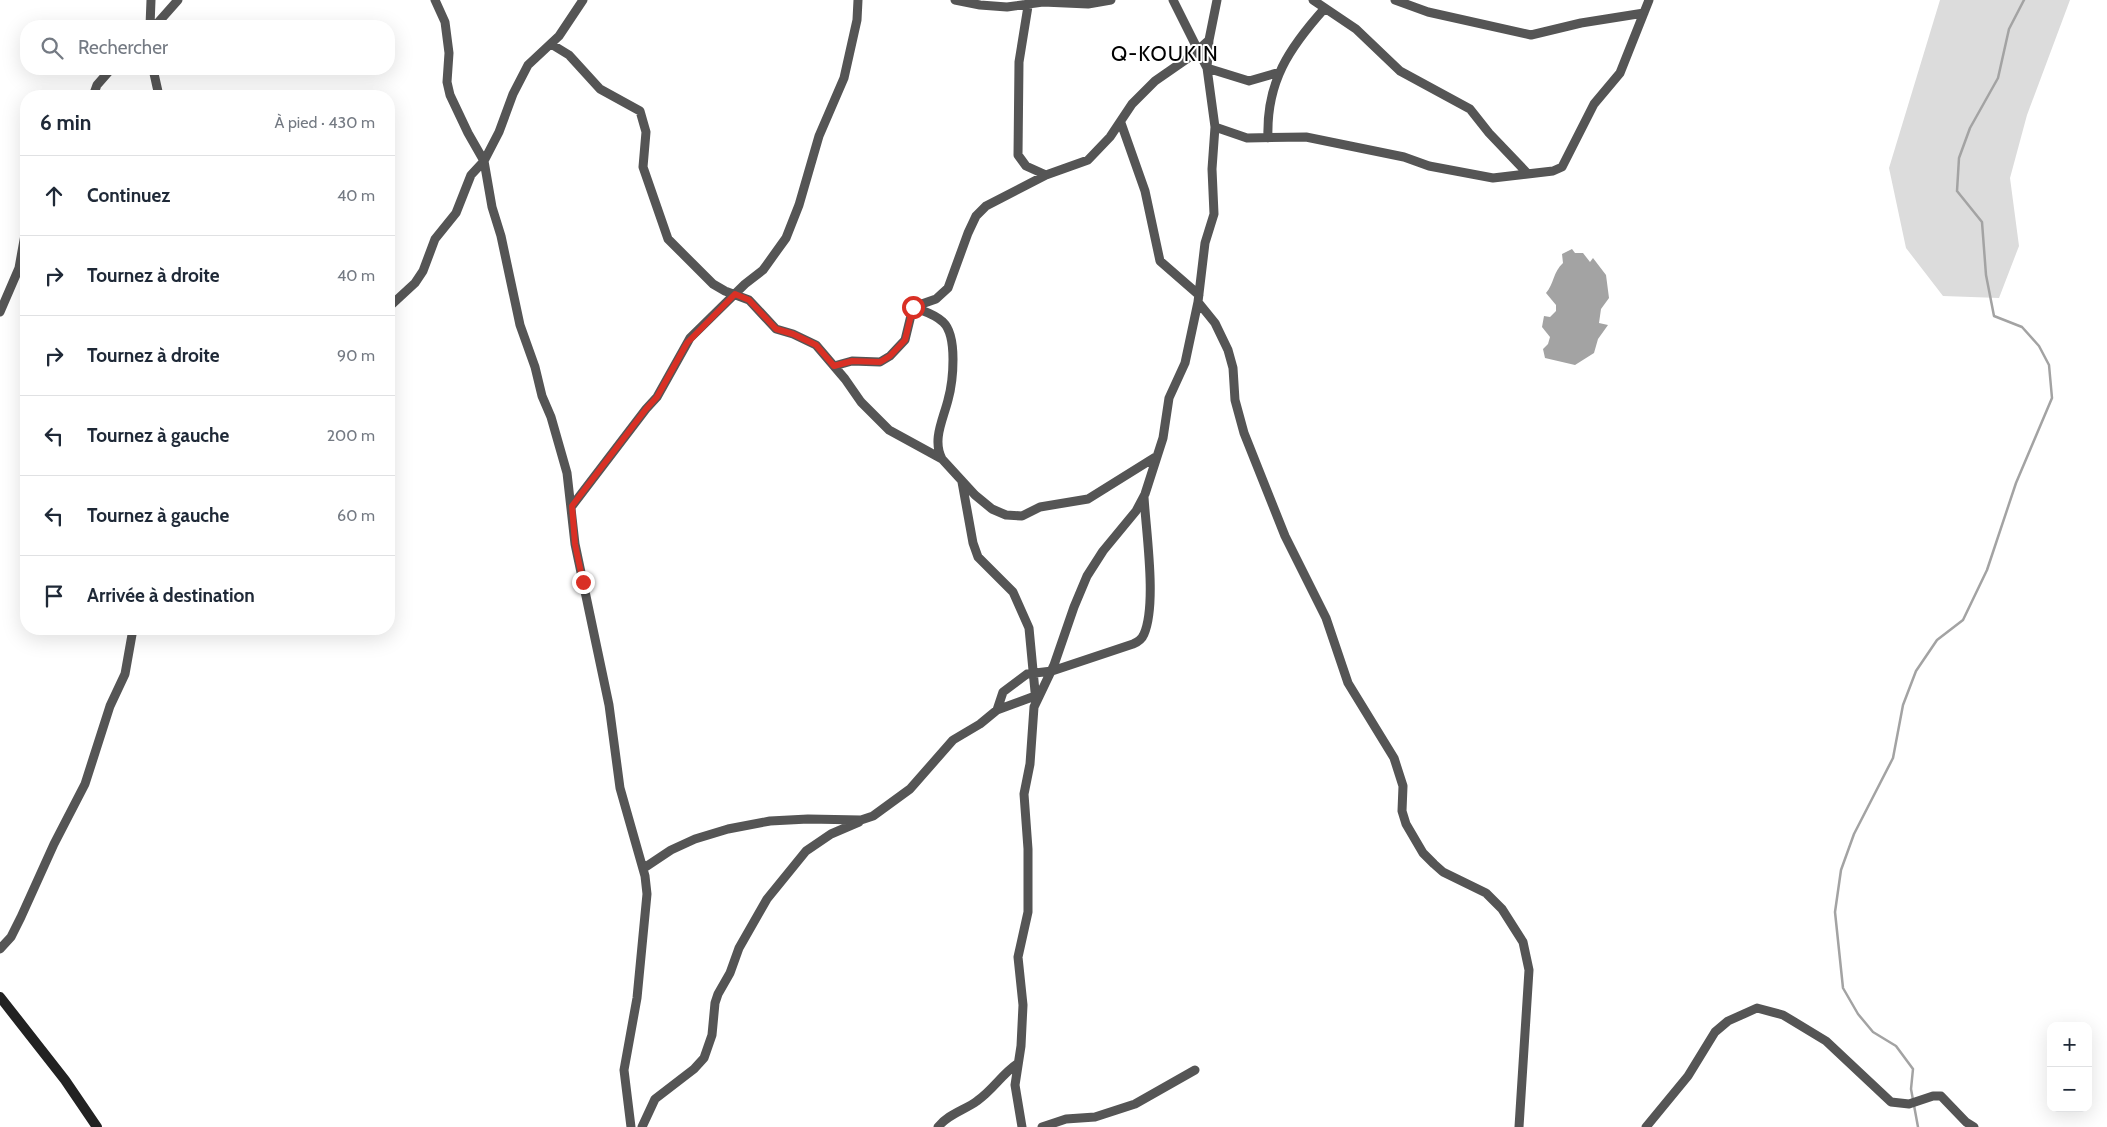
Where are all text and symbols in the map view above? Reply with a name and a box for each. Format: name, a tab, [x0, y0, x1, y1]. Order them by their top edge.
search box	[20, 20, 395, 75]
icon: search	[38, 34, 66, 62]
text: Rechercher	[78, 36, 168, 59]
district label: Q-KOUKIN	[1111, 41, 1219, 66]
text: 6 min	[40, 110, 91, 135]
text: À pied · 430 m	[274, 113, 375, 132]
icon: ahead	[40, 182, 68, 210]
text: Continuez	[87, 184, 170, 207]
text: 40 m	[337, 186, 375, 205]
icon: right	[40, 262, 68, 290]
text: Tournez à droite	[87, 264, 220, 287]
text: 40 m	[337, 266, 375, 285]
route start	[902, 296, 925, 319]
icon: right	[40, 342, 68, 370]
text: Tournez à droite	[87, 344, 220, 367]
text: 90 m	[337, 346, 375, 365]
icon: left	[40, 422, 68, 450]
text: Tournez à gauche	[87, 424, 229, 447]
text: 200 m	[327, 426, 375, 445]
icon: left	[40, 502, 68, 530]
text: Tournez à gauche	[87, 504, 229, 527]
text: 60 m	[337, 506, 375, 525]
route end	[572, 571, 595, 594]
icon: arrive	[40, 582, 68, 610]
text: Arrivée à destination	[87, 584, 255, 607]
map controls	[2047, 1022, 2092, 1112]
button: +	[2047, 1022, 2092, 1067]
button: −	[2047, 1067, 2092, 1112]

